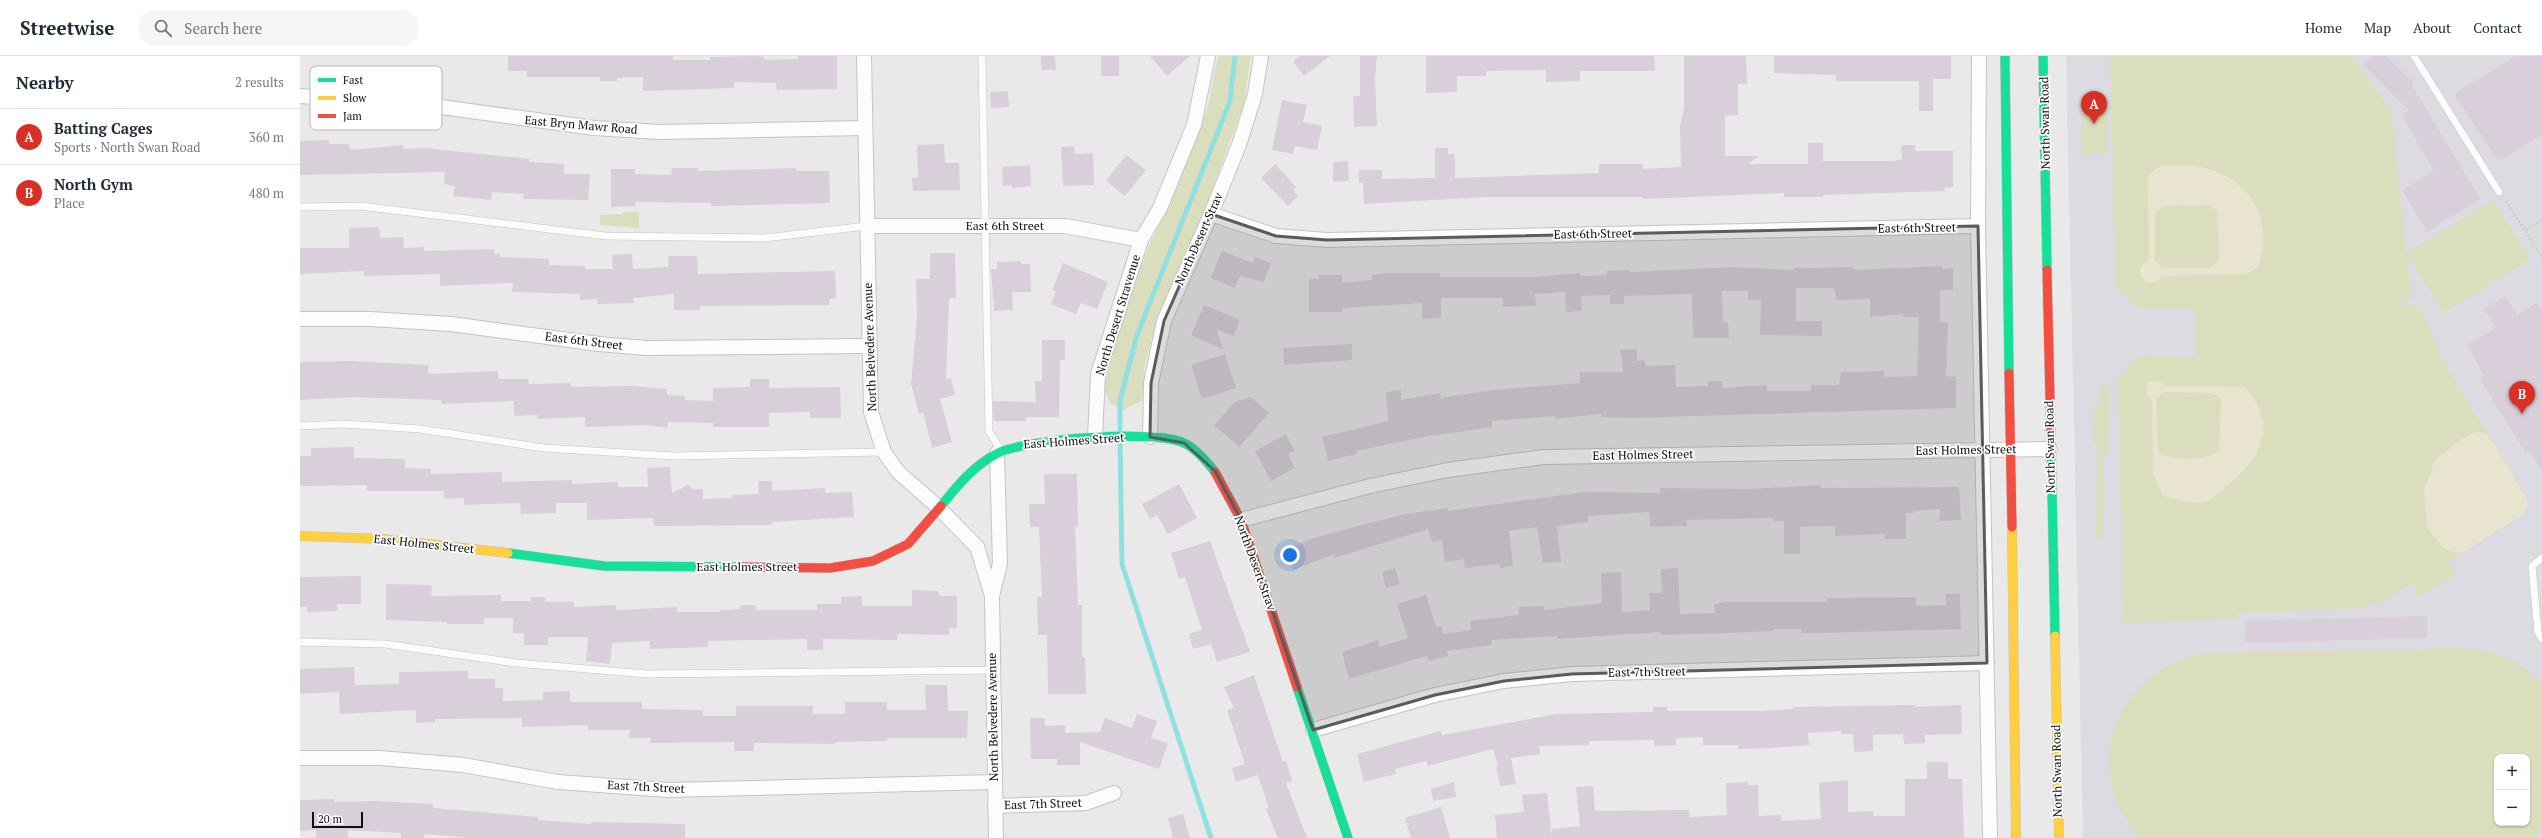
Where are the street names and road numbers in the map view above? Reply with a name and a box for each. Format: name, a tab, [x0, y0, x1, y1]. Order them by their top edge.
street label: North Swan Road	[2036, 76, 2053, 169]
street label: East Bryn Mawr Road	[524, 112, 639, 137]
street label: North Desert Strav	[1171, 189, 1226, 287]
street label: East 6th Street	[966, 218, 1045, 233]
street label: East 6th Street	[1878, 219, 1957, 236]
street label: East 6th Street	[1554, 225, 1633, 242]
street label: North Desert Stravenue	[1092, 253, 1143, 377]
street label: North Belvedere Avenue	[860, 282, 879, 412]
street label: East 6th Street	[544, 328, 624, 353]
street label: North Swan Road	[2041, 400, 2058, 493]
street label: East Holmes Street	[1023, 429, 1125, 452]
street label: East Holmes Street	[1915, 441, 2017, 458]
street label: East Holmes Street	[1592, 446, 1694, 463]
street label: North Desert Strav	[1231, 513, 1280, 613]
street label: East Holmes Street	[373, 531, 476, 556]
street label: East Holmes Street	[696, 559, 798, 574]
street label: North Belvedere Avenue	[984, 653, 1001, 781]
street label: East 7th Street	[1608, 663, 1687, 680]
street label: North Swan Road	[2048, 724, 2065, 817]
street label: East 7th Street	[607, 777, 686, 796]
street label: East 7th Street	[1004, 795, 1083, 812]

